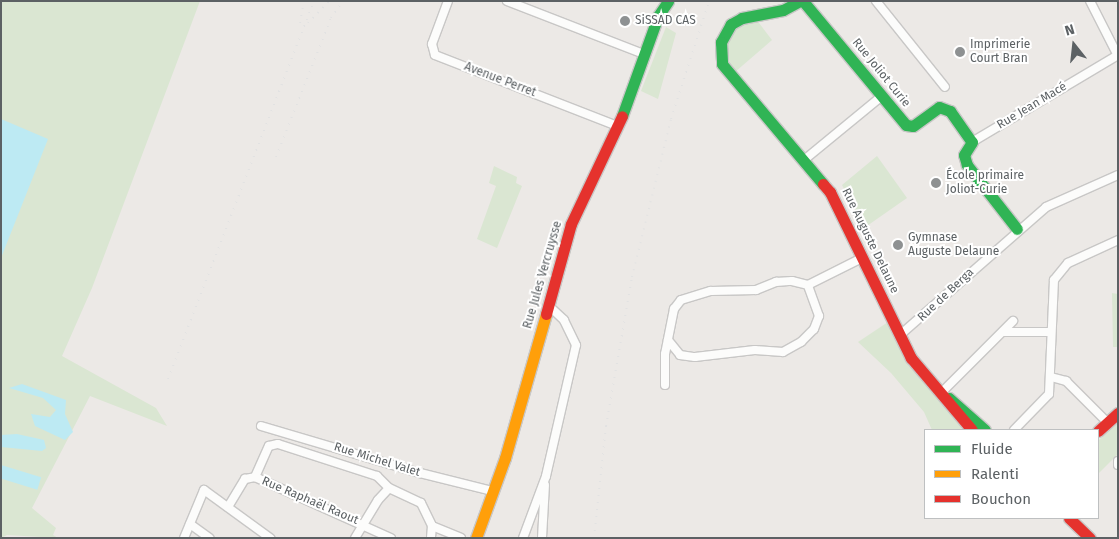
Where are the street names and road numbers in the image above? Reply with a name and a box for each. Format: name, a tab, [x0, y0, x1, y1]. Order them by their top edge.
street label: Rue Joliot Curie	[849, 36, 913, 110]
street label: Avenue Perret	[462, 60, 538, 100]
street label: Rue Jean Macé	[995, 80, 1069, 132]
street label: Rue Auguste Delaune	[838, 186, 902, 296]
street label: Rue Jules Vercruysse	[521, 219, 565, 331]
street label: Rue de Berga	[915, 265, 977, 325]
street label: Rue Michel Valet	[332, 440, 422, 480]
street label: Rue Raphaël Raout	[260, 474, 360, 528]

